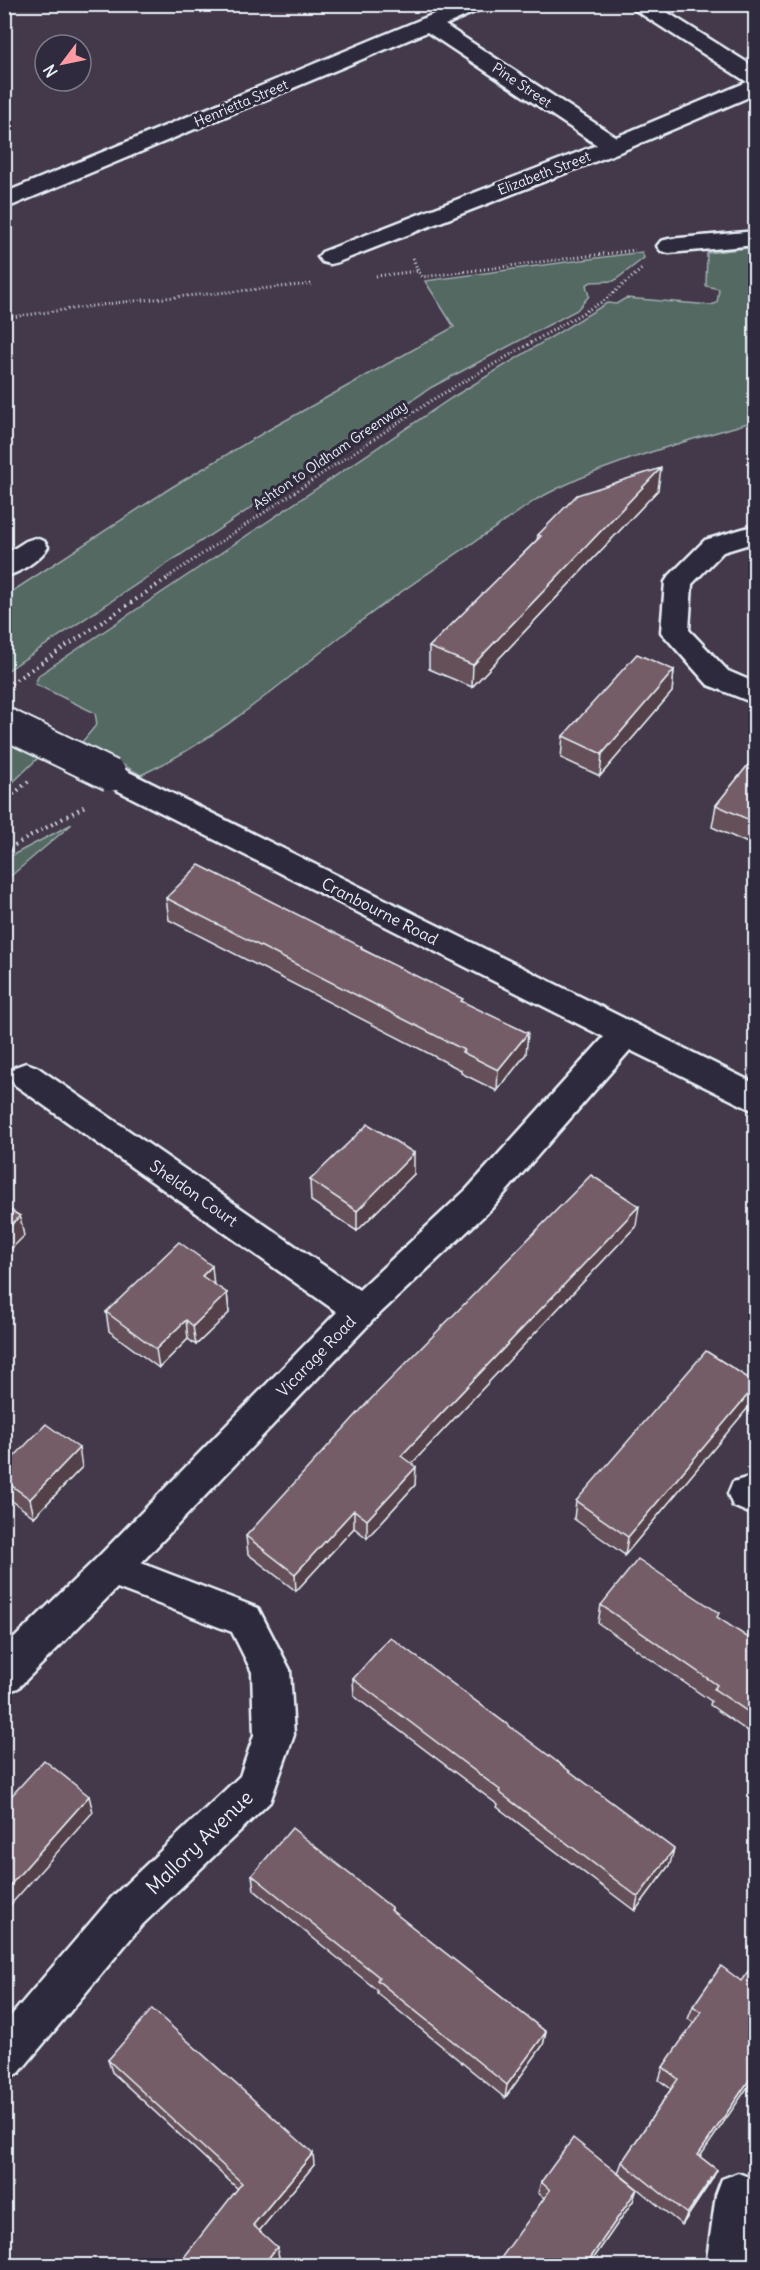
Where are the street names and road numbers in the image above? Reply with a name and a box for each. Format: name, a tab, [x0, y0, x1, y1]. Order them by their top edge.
street label: Pine Street	[489, 59, 555, 112]
street label: Henrietta Street	[191, 75, 291, 131]
street label: Elizabeth Street	[495, 147, 593, 199]
street label: Ashton to Oldham Greenway	[249, 397, 411, 513]
street label: Cranbourne Road	[318, 873, 442, 949]
street label: Sheldon Court	[146, 1155, 242, 1231]
street label: Vicarage Road	[272, 1311, 360, 1401]
street label: Mallory Avenue	[140, 1785, 258, 1899]

